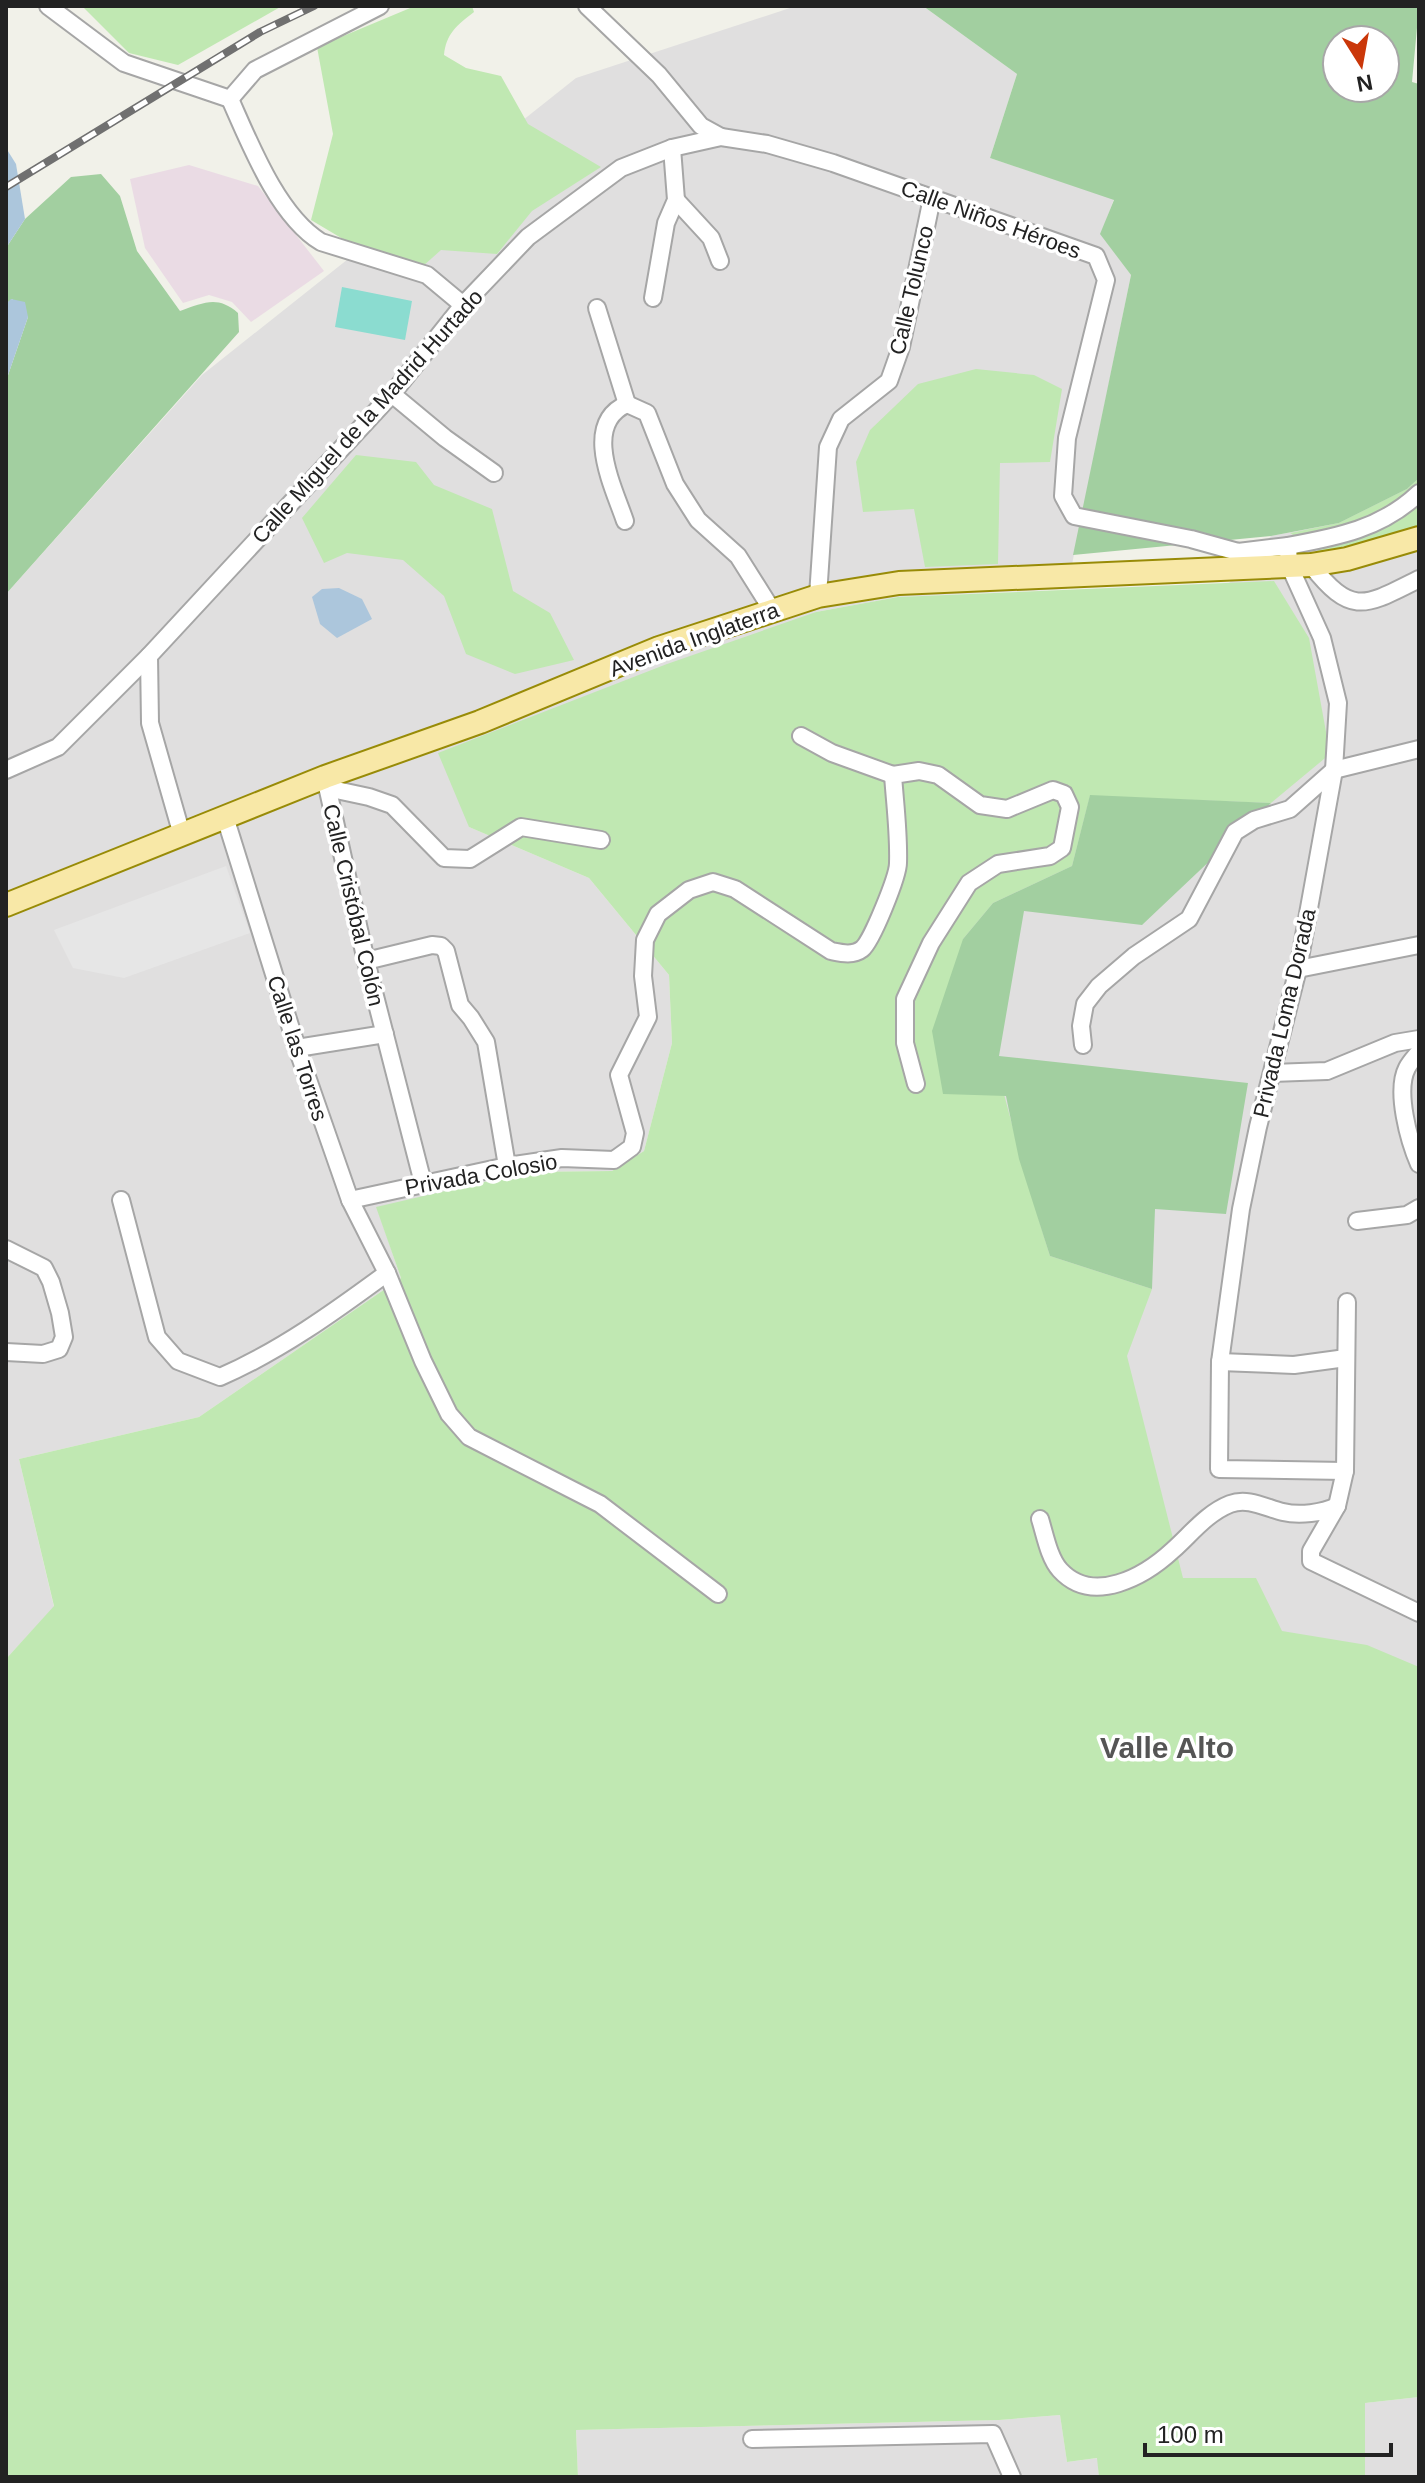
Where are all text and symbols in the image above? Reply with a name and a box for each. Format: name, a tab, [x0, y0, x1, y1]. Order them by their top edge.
north arrow	[1321, 24, 1401, 104]
text: N	[1355, 69, 1375, 97]
street label: Calle Niños Héroes	[898, 175, 1084, 264]
street label: Calle Tolunco	[884, 223, 938, 357]
street label: Calle Miguel de la Madrid Hurtado	[247, 284, 488, 548]
street label: Avenida Inglaterra	[606, 597, 783, 682]
street label: Calle Cristóbal Colón	[318, 802, 389, 1009]
street label: Privada Loma Dorada	[1248, 905, 1321, 1120]
street label: Calle las Torres	[262, 972, 333, 1124]
street label: Privada Colosio	[403, 1149, 559, 1200]
district label: Valle Alto	[1100, 1731, 1234, 1764]
scale bar	[1145, 2407, 1391, 2457]
text: 100 m	[1157, 2421, 1224, 2448]

